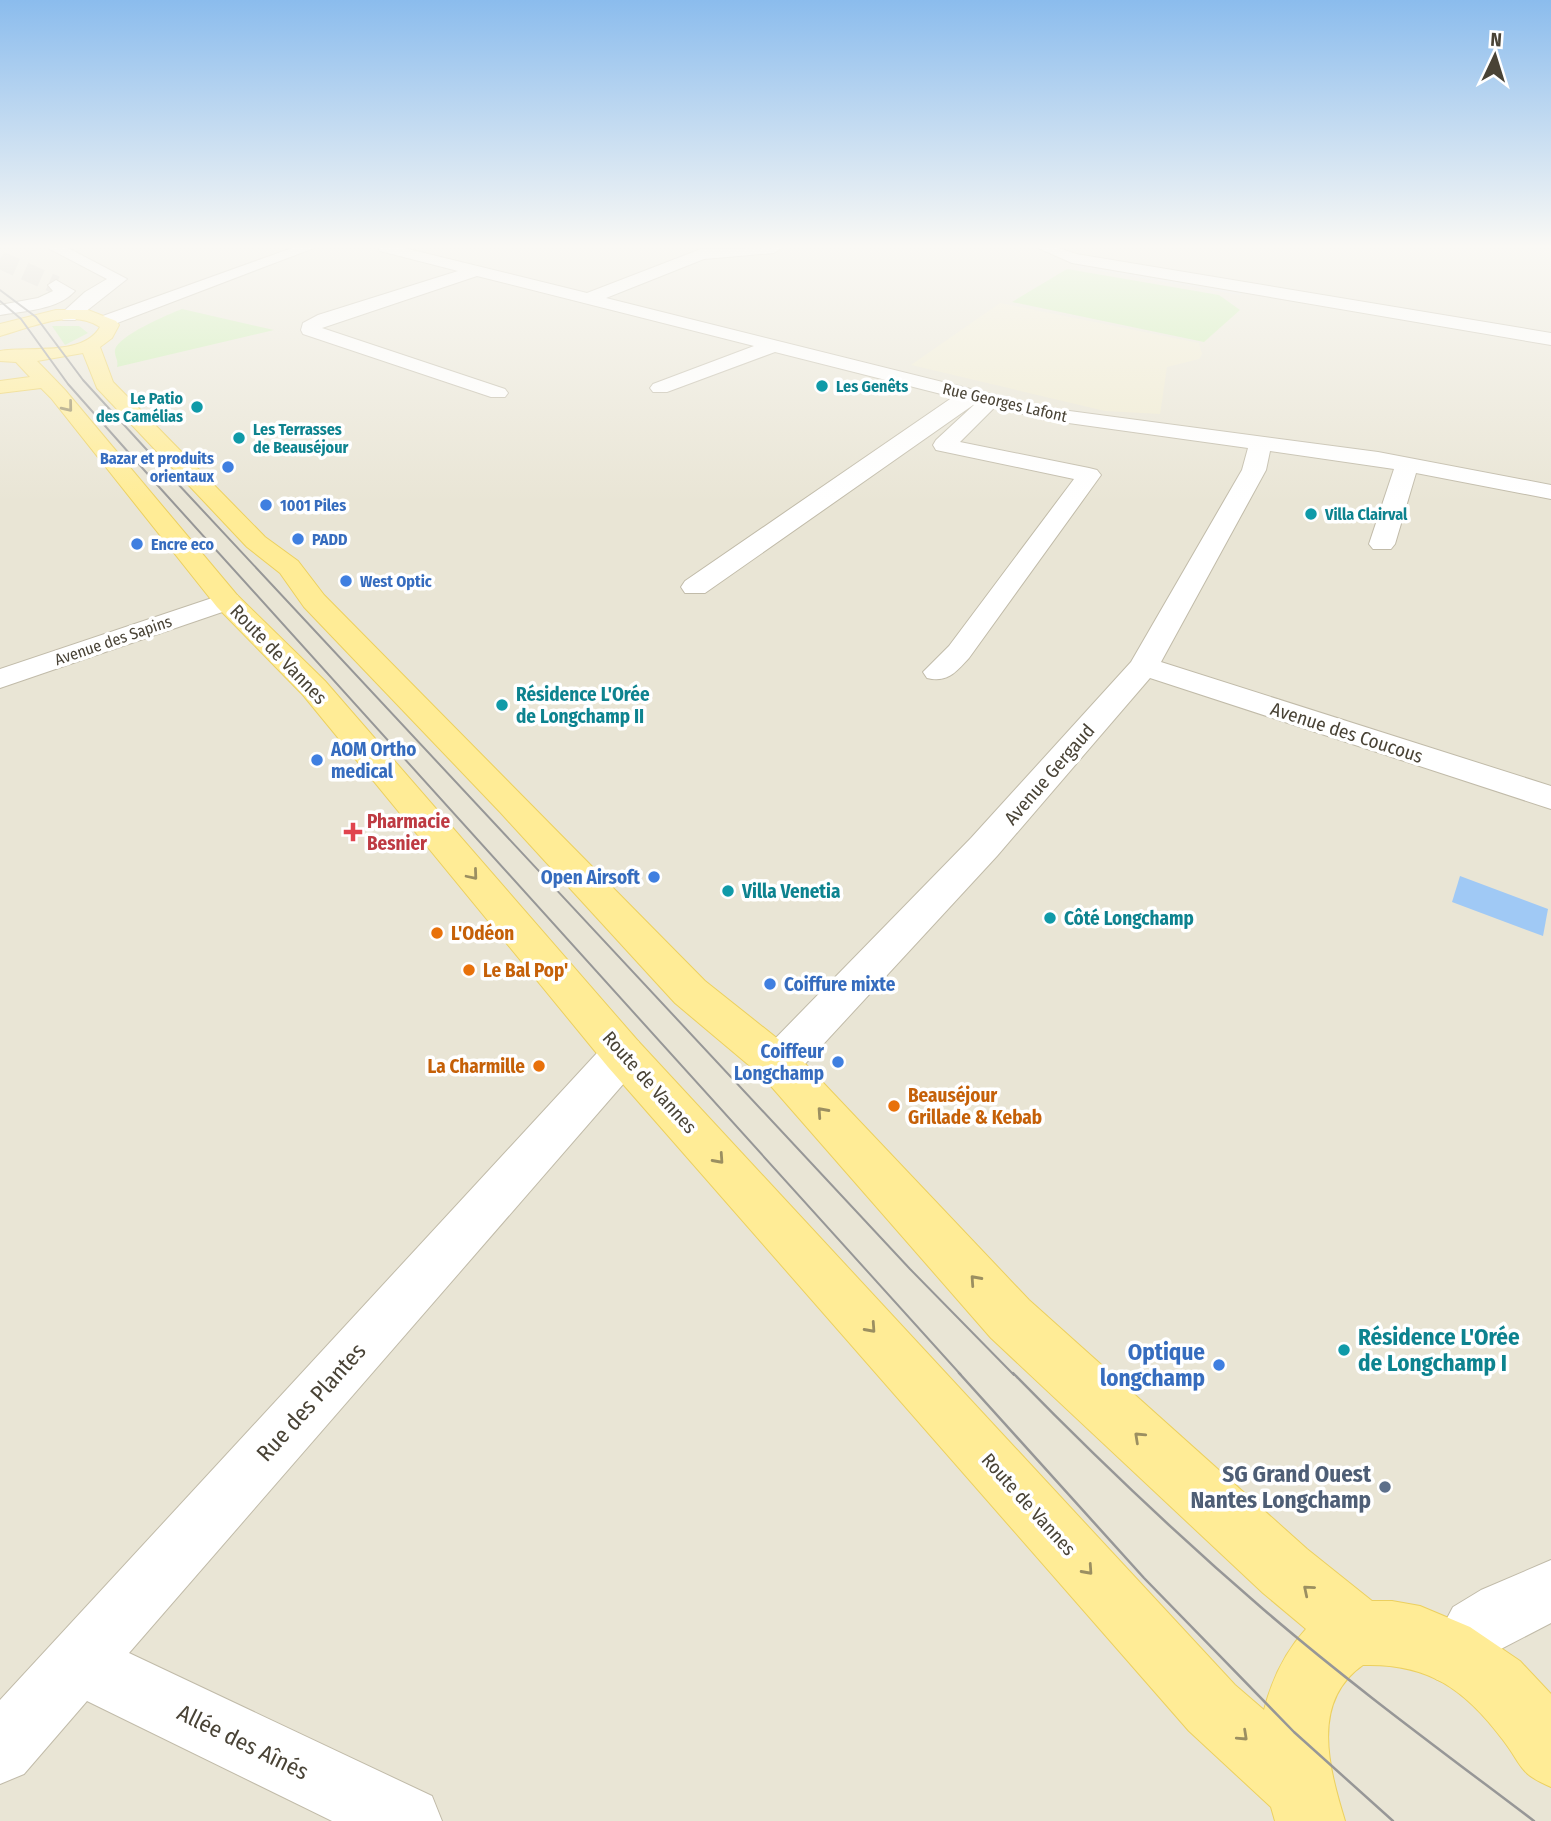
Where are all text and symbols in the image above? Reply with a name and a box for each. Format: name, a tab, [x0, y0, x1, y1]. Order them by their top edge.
north arrow	[1460, 21, 1530, 91]
text: N	[1490, 28, 1503, 51]
place label: Les Genêts	[836, 377, 908, 396]
marker: Les Genêts	[814, 378, 830, 394]
street label: Rue Georges Lafont	[941, 379, 1070, 426]
place label: Le Patio des Camélias	[96, 389, 183, 426]
one-way arrow	[60, 398, 72, 411]
marker: Le Patio des Camélias	[189, 399, 205, 415]
place label: Les Terrasses de Beauséjour	[253, 420, 348, 457]
marker: Les Terrasses de Beauséjour	[231, 430, 247, 446]
place label: Bazar et produits orientaux	[100, 449, 214, 486]
marker: Bazar et produits orientaux	[220, 459, 236, 475]
place label: 1001 Piles	[280, 496, 346, 515]
marker: 1001 Piles	[258, 497, 274, 513]
place label: Villa Clairval	[1324, 505, 1408, 524]
marker: Villa Clairval	[1303, 506, 1319, 522]
place label: PADD	[312, 530, 348, 549]
marker: PADD	[290, 531, 306, 547]
place label: Encre eco	[151, 535, 214, 554]
marker: Encre eco	[129, 536, 145, 552]
place label: West Optic	[360, 572, 432, 591]
marker: West Optic	[338, 573, 354, 589]
street label: Route de Vannes	[225, 600, 332, 709]
street label: Avenue des Sapins	[52, 611, 174, 669]
place label: Résidence L'Orée de Longchamp II	[516, 683, 650, 728]
marker: Résidence L'Orée de Longchamp II	[494, 697, 510, 713]
street label: Avenue des Coucous	[1268, 697, 1426, 768]
street label: Avenue Gergaud	[999, 719, 1099, 829]
place label: AOM Ortho medical	[330, 738, 416, 783]
marker: AOM Ortho medical	[309, 752, 325, 768]
place label: Pharmacie Besnier	[367, 810, 450, 855]
marker: Pharmacie Besnier	[345, 824, 361, 840]
place label: Open Airsoft	[541, 866, 640, 889]
one-way arrow	[465, 867, 477, 880]
marker: Open Airsoft	[646, 869, 662, 885]
place label: Villa Venetia	[741, 880, 840, 903]
marker: Villa Venetia	[720, 883, 736, 899]
place label: Côté Longchamp	[1064, 907, 1194, 930]
marker: Côté Longchamp	[1042, 910, 1058, 926]
place label: L'Odéon	[451, 922, 514, 945]
marker: L'Odéon	[429, 925, 445, 941]
place label: Le Bal Pop'	[483, 959, 568, 982]
marker: Le Bal Pop'	[461, 962, 477, 978]
place label: Coiffure mixte	[784, 973, 896, 996]
marker: Coiffure mixte	[762, 976, 778, 992]
street label: Route de Vannes	[598, 1026, 702, 1138]
place label: Coiffeur Longchamp	[734, 1040, 825, 1085]
marker: Coiffeur Longchamp	[830, 1054, 846, 1070]
place label: La Charmille	[427, 1055, 525, 1078]
marker: La Charmille	[531, 1058, 547, 1074]
place label: Beauséjour Grillade & Kebab	[908, 1084, 1042, 1129]
marker: Beauséjour Grillade & Kebab	[886, 1098, 902, 1114]
one-way arrow	[817, 1107, 830, 1120]
one-way arrow	[710, 1150, 723, 1163]
one-way arrow	[971, 1275, 983, 1288]
one-way arrow	[863, 1320, 875, 1333]
place label: Résidence L'Orée de Longchamp I	[1358, 1323, 1520, 1377]
street label: Rue des Plantes	[250, 1337, 372, 1467]
place label: Optique longchamp	[1100, 1338, 1205, 1392]
marker: Résidence L'Orée de Longchamp I	[1336, 1342, 1352, 1358]
marker: Optique longchamp	[1211, 1357, 1227, 1373]
one-way arrow	[1134, 1433, 1147, 1446]
street label: Route de Vannes	[977, 1448, 1081, 1560]
place label: SG Grand Ouest Nantes Longchamp	[1190, 1460, 1372, 1514]
marker: SG Grand Ouest Nantes Longchamp	[1377, 1479, 1393, 1495]
one-way arrow	[1080, 1562, 1092, 1575]
one-way arrow	[1303, 1586, 1316, 1598]
street label: Allée des Aînés	[173, 1698, 313, 1786]
one-way arrow	[1235, 1728, 1248, 1741]

